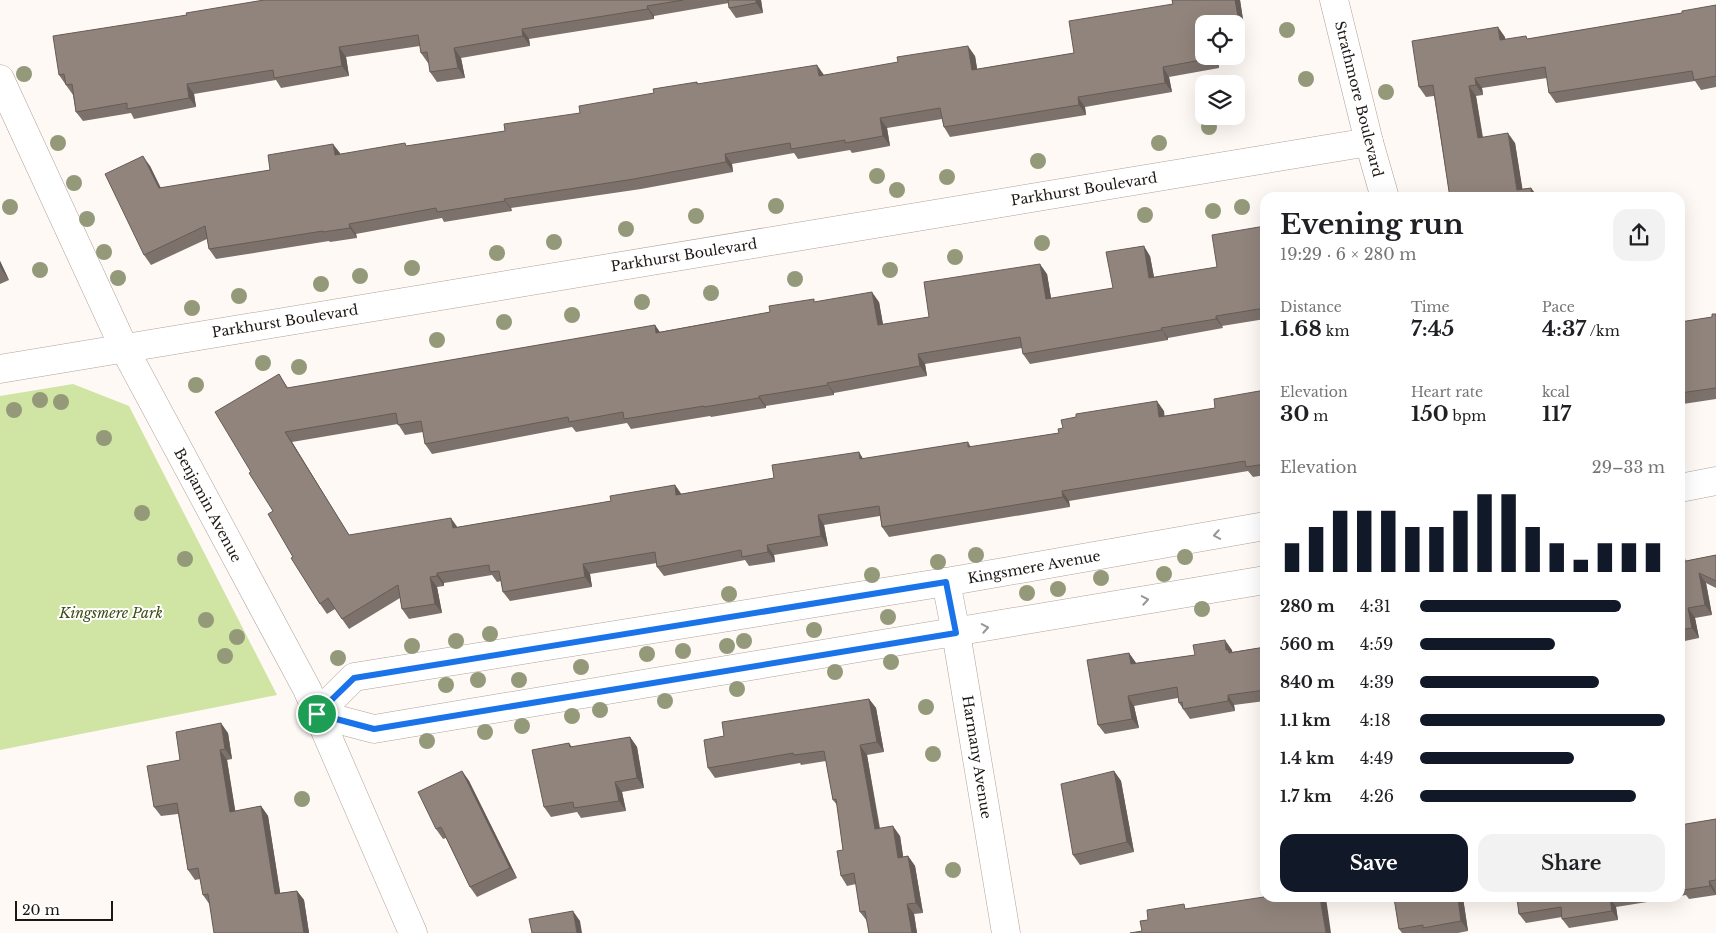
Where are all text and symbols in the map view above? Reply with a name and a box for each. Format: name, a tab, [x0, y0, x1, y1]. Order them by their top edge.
map controls	[1195, 15, 1245, 125]
button: locate	[1195, 15, 1245, 65]
street label: Strathmore Boulevard	[1331, 19, 1387, 179]
button: layers	[1195, 75, 1245, 125]
street label: Parkhurst Boulevard	[1010, 168, 1159, 209]
text: Evening run	[1280, 207, 1464, 242]
button: share	[1613, 209, 1665, 261]
street label: Parkhurst Boulevard	[610, 234, 759, 275]
text: 19:29 · 6 × 280 m	[1280, 244, 1416, 264]
text: Distance	[1280, 298, 1342, 316]
text: Time	[1411, 298, 1450, 316]
text: Pace	[1542, 298, 1575, 316]
street label: Parkhurst Boulevard	[211, 300, 360, 341]
text: 1.68	[1280, 316, 1322, 342]
text: 7:45	[1411, 316, 1454, 342]
text: 4:37	[1542, 316, 1586, 342]
text: km	[1322, 322, 1350, 340]
text: /km	[1586, 322, 1620, 340]
text: Elevation	[1280, 383, 1348, 401]
text: Heart rate	[1411, 383, 1483, 401]
text: kcal	[1542, 383, 1570, 401]
text: 30	[1280, 401, 1309, 427]
text: 150	[1411, 401, 1449, 427]
text: 117	[1542, 401, 1571, 427]
text: m	[1309, 407, 1328, 425]
text: bpm	[1449, 407, 1486, 425]
street label: Benjamin Avenue	[170, 445, 246, 565]
text: Elevation	[1280, 457, 1357, 477]
text: 29–33 m	[1592, 457, 1665, 477]
one-way arrow	[1213, 529, 1221, 539]
street label: Kingsmere Avenue	[966, 546, 1102, 588]
one-way arrow	[1141, 596, 1150, 606]
text: 280 m	[1280, 596, 1335, 616]
text: 4:31	[1360, 596, 1391, 616]
park label: Kingsmere Park	[58, 604, 163, 622]
one-way arrow	[981, 623, 990, 633]
text: 560 m	[1280, 634, 1334, 654]
text: 4:59	[1360, 634, 1393, 654]
text: 840 m	[1280, 672, 1335, 692]
text: 4:39	[1360, 672, 1394, 692]
pin	[296, 693, 338, 735]
street label: Harmany Avenue	[958, 694, 996, 820]
icon: arrive	[303, 700, 331, 728]
text: 1.1 km	[1280, 710, 1331, 730]
text: 4:18	[1360, 710, 1391, 730]
text: 1.4 km	[1280, 748, 1334, 768]
text: 4:49	[1360, 748, 1394, 768]
text: 1.7 km	[1280, 786, 1332, 806]
text: 4:26	[1360, 786, 1394, 806]
button: Save	[1280, 834, 1468, 892]
button: Share	[1478, 834, 1665, 892]
scale bar	[15, 898, 112, 921]
text: 20 m	[22, 901, 60, 919]

